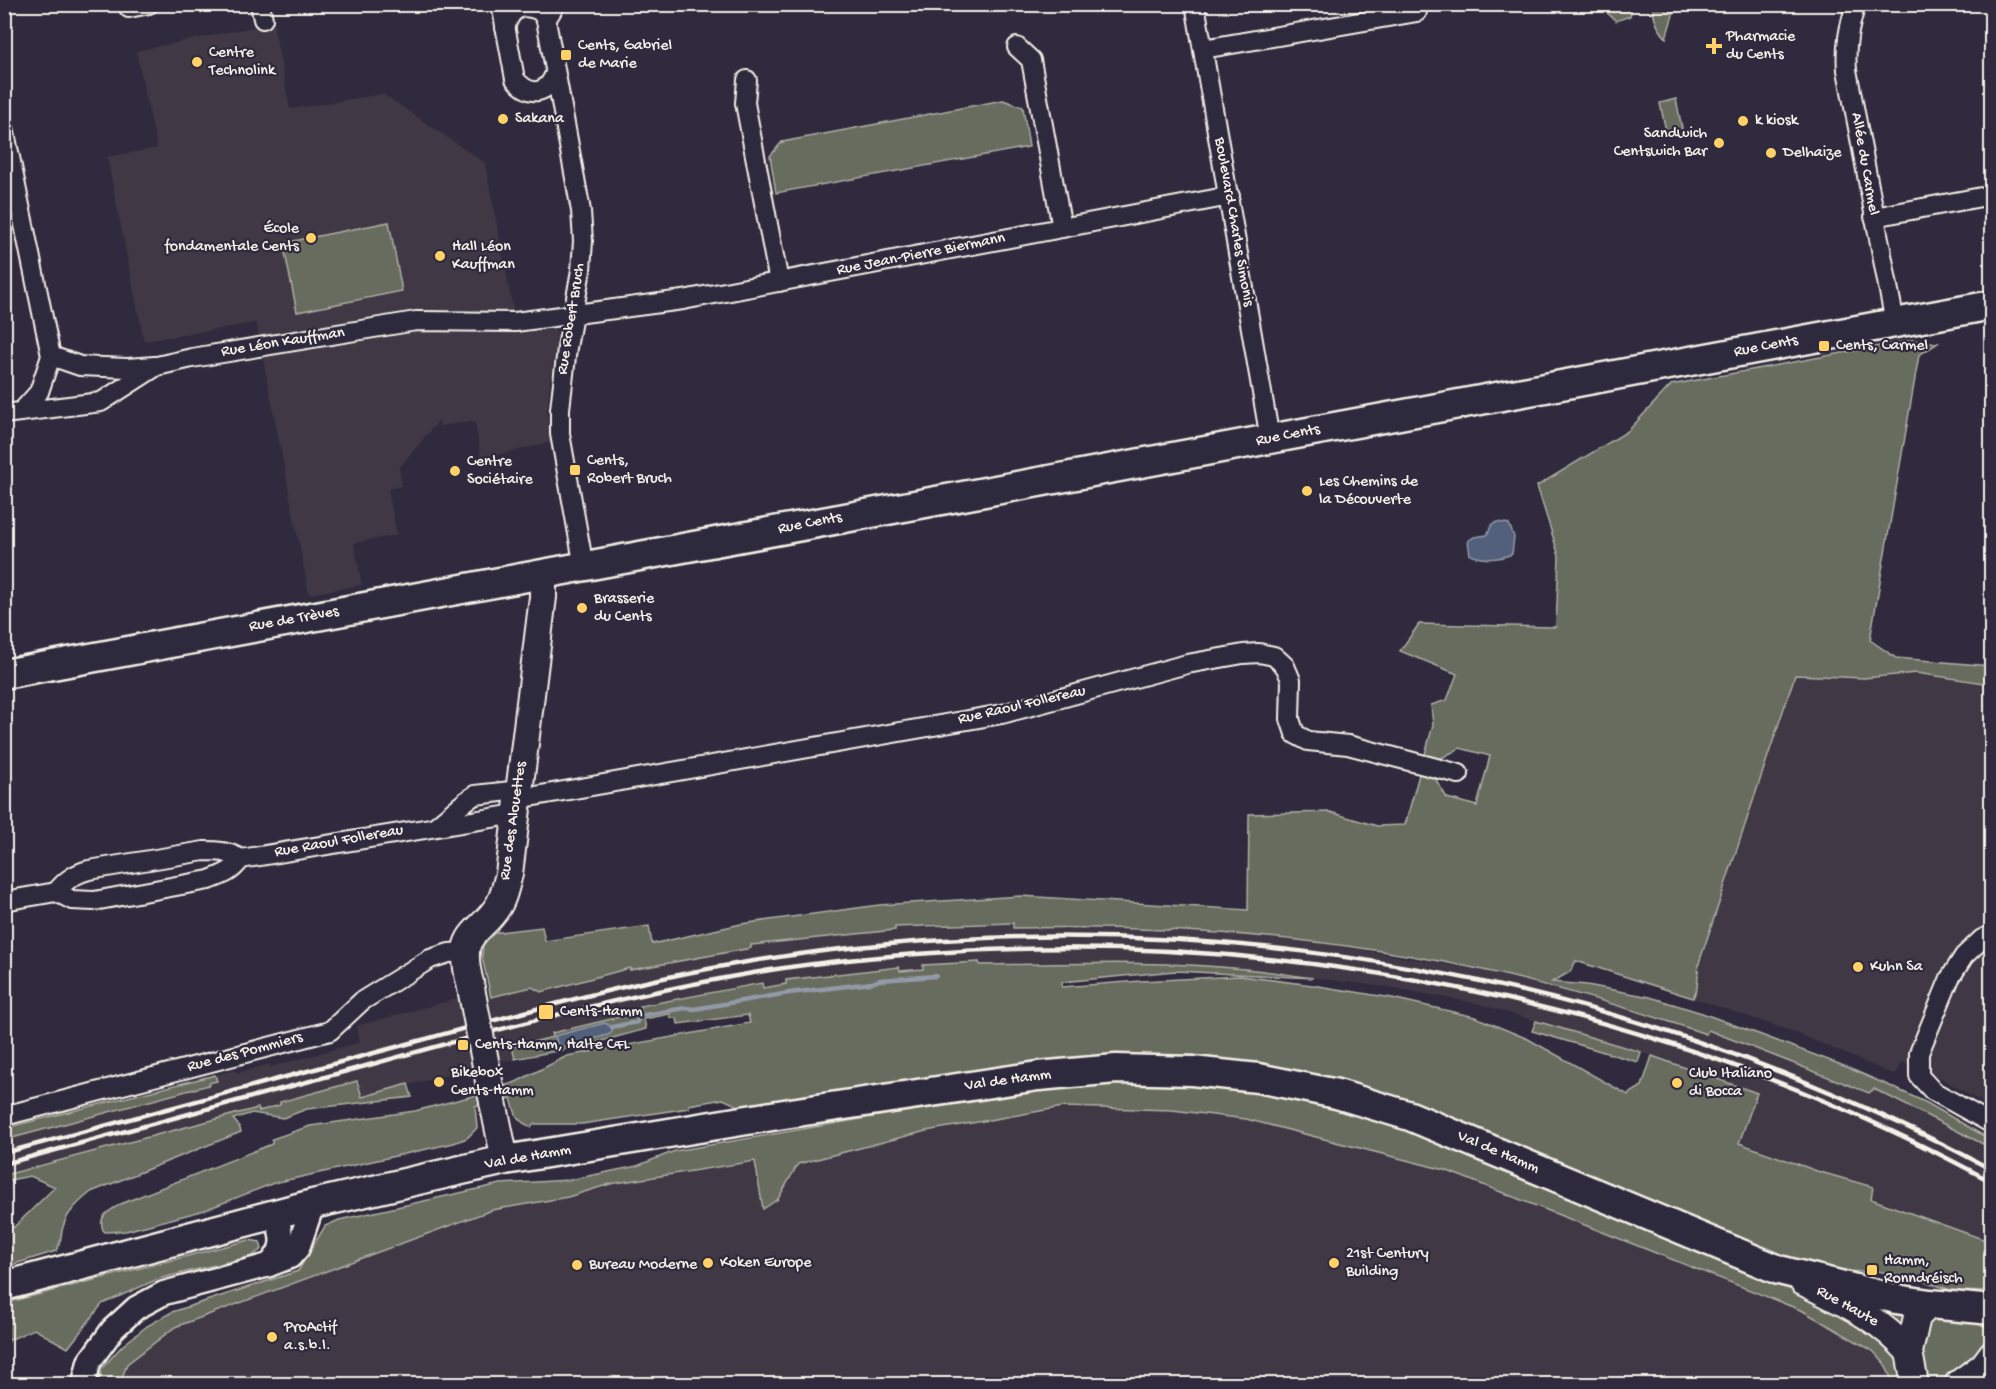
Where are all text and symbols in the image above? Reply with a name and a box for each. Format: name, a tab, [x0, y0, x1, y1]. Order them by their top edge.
place label: Pharmacie du Cents	[1725, 28, 1796, 65]
place label: Cents, Gabriel de Marie	[578, 37, 672, 74]
marker: Pharmacie du Cents	[1707, 39, 1721, 53]
place label: Centre Technolink	[208, 44, 277, 81]
marker: Cents, Gabriel de Marie	[559, 48, 573, 62]
marker: Centre Technolink	[190, 55, 204, 69]
place label: Sakana	[515, 110, 565, 129]
street label: Allée du Carmel	[1846, 111, 1882, 217]
marker: Sakana	[496, 112, 510, 126]
place label: k kiosk	[1755, 112, 1800, 131]
marker: k kiosk	[1736, 114, 1750, 128]
place label: Sandwich Centswich Bar	[1614, 125, 1708, 162]
street label: Boulevard Charles Simonis	[1209, 135, 1257, 309]
marker: Sandwich Centswich Bar	[1712, 136, 1726, 150]
place label: Delhaize	[1782, 144, 1842, 163]
marker: Delhaize	[1764, 146, 1778, 160]
place label: École fondamentale Cents	[164, 220, 300, 257]
street label: Rue Jean-Pierre Biermann	[835, 229, 1007, 281]
marker: École fondamentale Cents	[304, 231, 318, 245]
place label: Hall Léon Kauffman	[452, 238, 515, 275]
marker: Hall Léon Kauffman	[433, 249, 447, 263]
street label: Rue Robert Bruch	[554, 261, 590, 376]
street label: Rue Léon Kauffman	[220, 324, 346, 362]
street label: Rue Cents	[1732, 331, 1801, 363]
place label: Cents, Carmel	[1836, 337, 1928, 356]
marker: Cents, Carmel	[1817, 339, 1831, 353]
street label: Rue Cents	[1254, 420, 1323, 452]
place label: Cents, Robert Bruch	[587, 452, 672, 489]
place label: Centre Sociétaire	[467, 453, 533, 490]
marker: Cents, Robert Bruch	[568, 463, 582, 477]
marker: Centre Sociétaire	[448, 464, 462, 478]
place label: Les Chemins de la Découverte	[1319, 473, 1419, 510]
marker: Les Chemins de la Découverte	[1300, 484, 1314, 498]
street label: Rue Cents	[776, 508, 845, 540]
place label: Brasserie du Cents	[593, 590, 655, 627]
marker: Brasserie du Cents	[575, 601, 589, 615]
street label: Rue de Trèves	[248, 603, 341, 637]
street label: Rue Raoul Follereau	[956, 682, 1088, 730]
street label: Rue des Alouettes	[496, 759, 532, 881]
street label: Rue Raoul Follereau	[273, 821, 405, 863]
place label: Kuhn Sa	[1870, 958, 1924, 977]
marker: Kuhn Sa	[1851, 960, 1865, 974]
marker: Cents-Hamm	[537, 1003, 555, 1021]
place label: Cents-Hamm	[560, 1003, 643, 1022]
street label: Rue des Pommiers	[185, 1028, 306, 1077]
place label: Cents-Hamm, Halte CFL	[475, 1036, 631, 1055]
marker: Cents-Hamm, Halte CFL	[456, 1038, 470, 1052]
place label: Bikebox Cents-Hamm	[450, 1064, 534, 1101]
street label: Val de Hamm	[962, 1065, 1053, 1097]
place label: Club Italiano di Bocca	[1689, 1065, 1772, 1102]
marker: Bikebox Cents-Hamm	[432, 1075, 446, 1089]
marker: Club Italiano di Bocca	[1670, 1076, 1684, 1090]
street label: Val de Hamm	[1453, 1127, 1542, 1179]
street label: Val de Hamm	[482, 1141, 573, 1175]
place label: 21st Century Building	[1345, 1245, 1429, 1282]
place label: Hamm, Ronndréisch	[1884, 1252, 1963, 1289]
place label: Koken Europe	[720, 1254, 812, 1273]
place label: Bureau Moderne	[588, 1256, 698, 1275]
marker: Koken Europe	[701, 1256, 715, 1270]
marker: 21st Century Building	[1327, 1256, 1341, 1270]
marker: Bureau Moderne	[570, 1258, 584, 1272]
marker: Hamm, Ronndréisch	[1865, 1263, 1879, 1277]
street label: Rue Haute	[1813, 1282, 1882, 1332]
place label: ProActif a.s.b.l.	[283, 1319, 338, 1356]
marker: ProActif a.s.b.l.	[265, 1330, 279, 1344]

